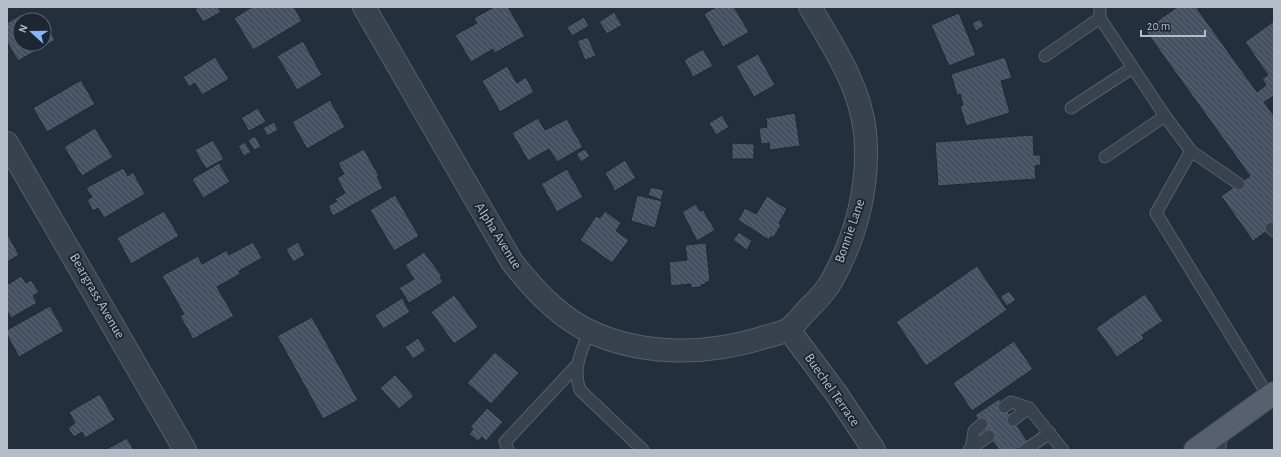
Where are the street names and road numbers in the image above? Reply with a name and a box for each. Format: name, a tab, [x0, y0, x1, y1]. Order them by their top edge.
street label: Bonnie Lane	[833, 197, 867, 265]
street label: Alpha Avenue	[472, 200, 524, 272]
street label: Beargrass Avenue	[67, 251, 127, 341]
street label: Buechel Terrace	[802, 351, 862, 429]

